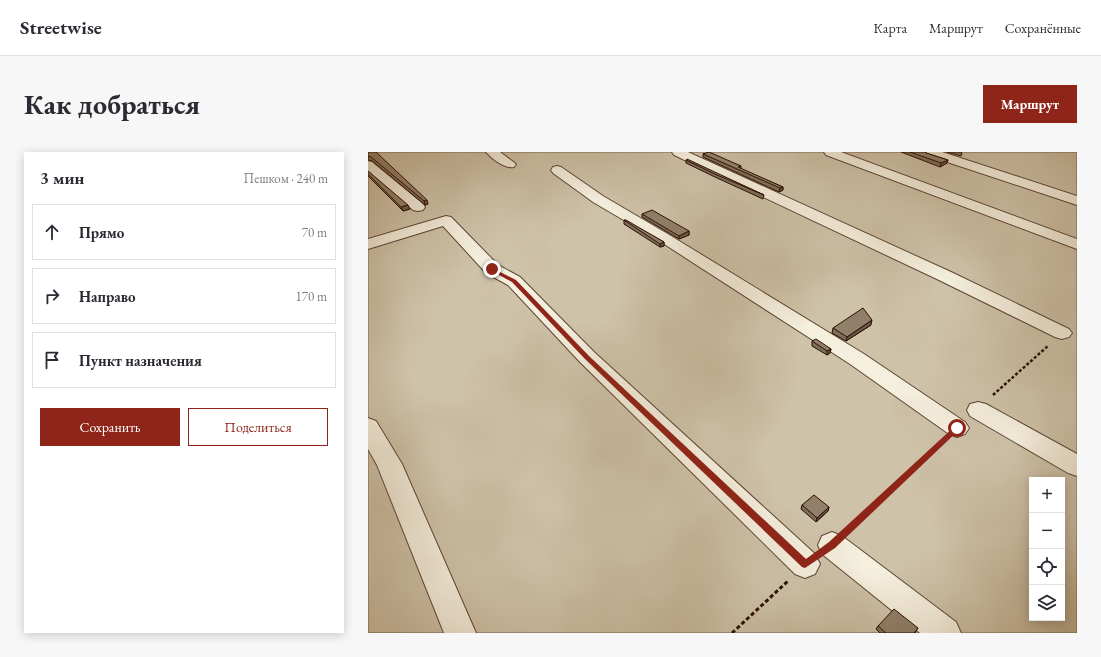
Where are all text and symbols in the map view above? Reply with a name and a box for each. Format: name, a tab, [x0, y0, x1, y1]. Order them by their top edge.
text: Streetwise	[20, 15, 102, 40]
text: Карта	[874, 19, 907, 37]
text: Маршрут	[929, 19, 983, 37]
text: Сохранённые	[1005, 19, 1081, 37]
button: Маршрут	[983, 85, 1077, 123]
text: Как добраться	[24, 86, 200, 122]
text: 3 мин	[40, 167, 84, 189]
text: Пешком · 240 m	[244, 170, 328, 187]
icon: ahead	[41, 221, 63, 243]
text: Прямо	[79, 223, 124, 242]
text: 70 m	[302, 224, 327, 241]
route end	[483, 260, 501, 278]
icon: right	[41, 285, 63, 307]
text: Направо	[79, 287, 136, 306]
text: 170 m	[296, 288, 327, 305]
icon: arrive	[41, 349, 63, 371]
text: Пункт назначения	[79, 351, 202, 370]
button: Сохранить	[40, 408, 180, 446]
button: Поделиться	[188, 408, 328, 446]
route start	[948, 419, 966, 437]
map controls	[1029, 477, 1065, 621]
button: +	[1029, 477, 1065, 513]
button: −	[1029, 513, 1065, 549]
button: locate	[1029, 549, 1065, 585]
button: layers	[1029, 585, 1065, 621]

